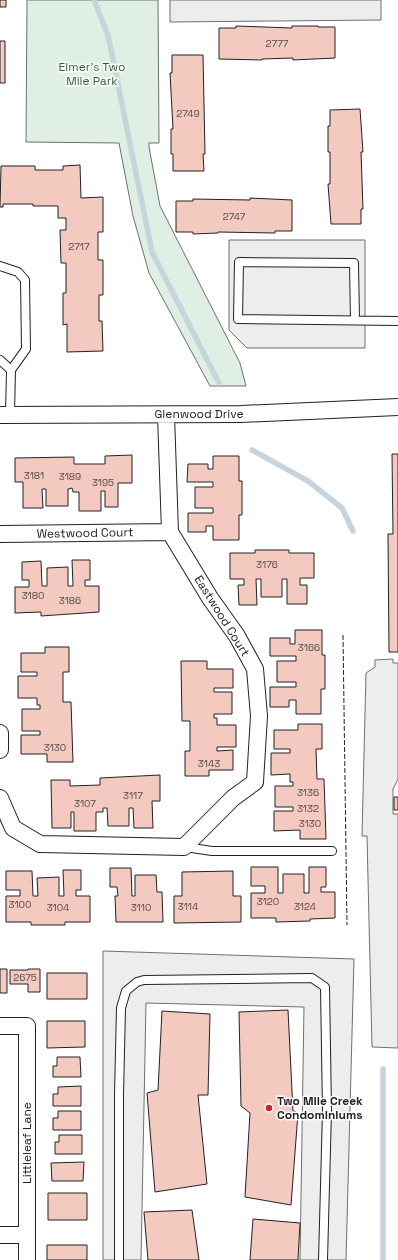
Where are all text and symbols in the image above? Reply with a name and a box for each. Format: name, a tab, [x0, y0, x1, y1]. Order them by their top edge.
house number: 2777	[266, 37, 289, 50]
park label: Elmer's Two Mile Park	[59, 59, 125, 89]
house number: 2749	[176, 107, 200, 120]
house number: 2747	[223, 210, 246, 223]
house number: 2717	[68, 240, 90, 253]
street label: Glenwood Drive	[154, 406, 244, 422]
house number: 3181	[24, 469, 44, 482]
house number: 3189	[59, 470, 81, 483]
house number: 3195	[92, 476, 114, 489]
street label: Westwood Court	[36, 524, 134, 542]
house number: 3176	[256, 558, 278, 571]
street label: Eastwood Court	[191, 572, 253, 660]
house number: 3180	[22, 589, 44, 602]
house number: 3186	[59, 594, 81, 607]
house number: 3166	[298, 641, 320, 654]
house number: 3130	[44, 741, 66, 754]
house number: 3143	[198, 757, 220, 770]
house number: 3136	[297, 786, 319, 799]
house number: 3117	[123, 789, 143, 802]
house number: 3107	[74, 797, 96, 810]
house number: 3132	[297, 802, 319, 815]
house number: 3130	[299, 817, 321, 830]
house number: 3120	[257, 895, 279, 908]
house number: 3100	[9, 898, 31, 911]
house number: 3114	[178, 900, 198, 913]
house number: 3124	[294, 900, 316, 913]
house number: 3104	[47, 901, 69, 914]
house number: 3110	[131, 901, 151, 914]
house number: 2675	[13, 971, 37, 984]
place label: Two Mile Creek Condominiums	[277, 1093, 363, 1123]
street label: Littleleaf Lane	[19, 1102, 35, 1184]
marker: Two Mile Creek Condominiums	[264, 1103, 274, 1113]

